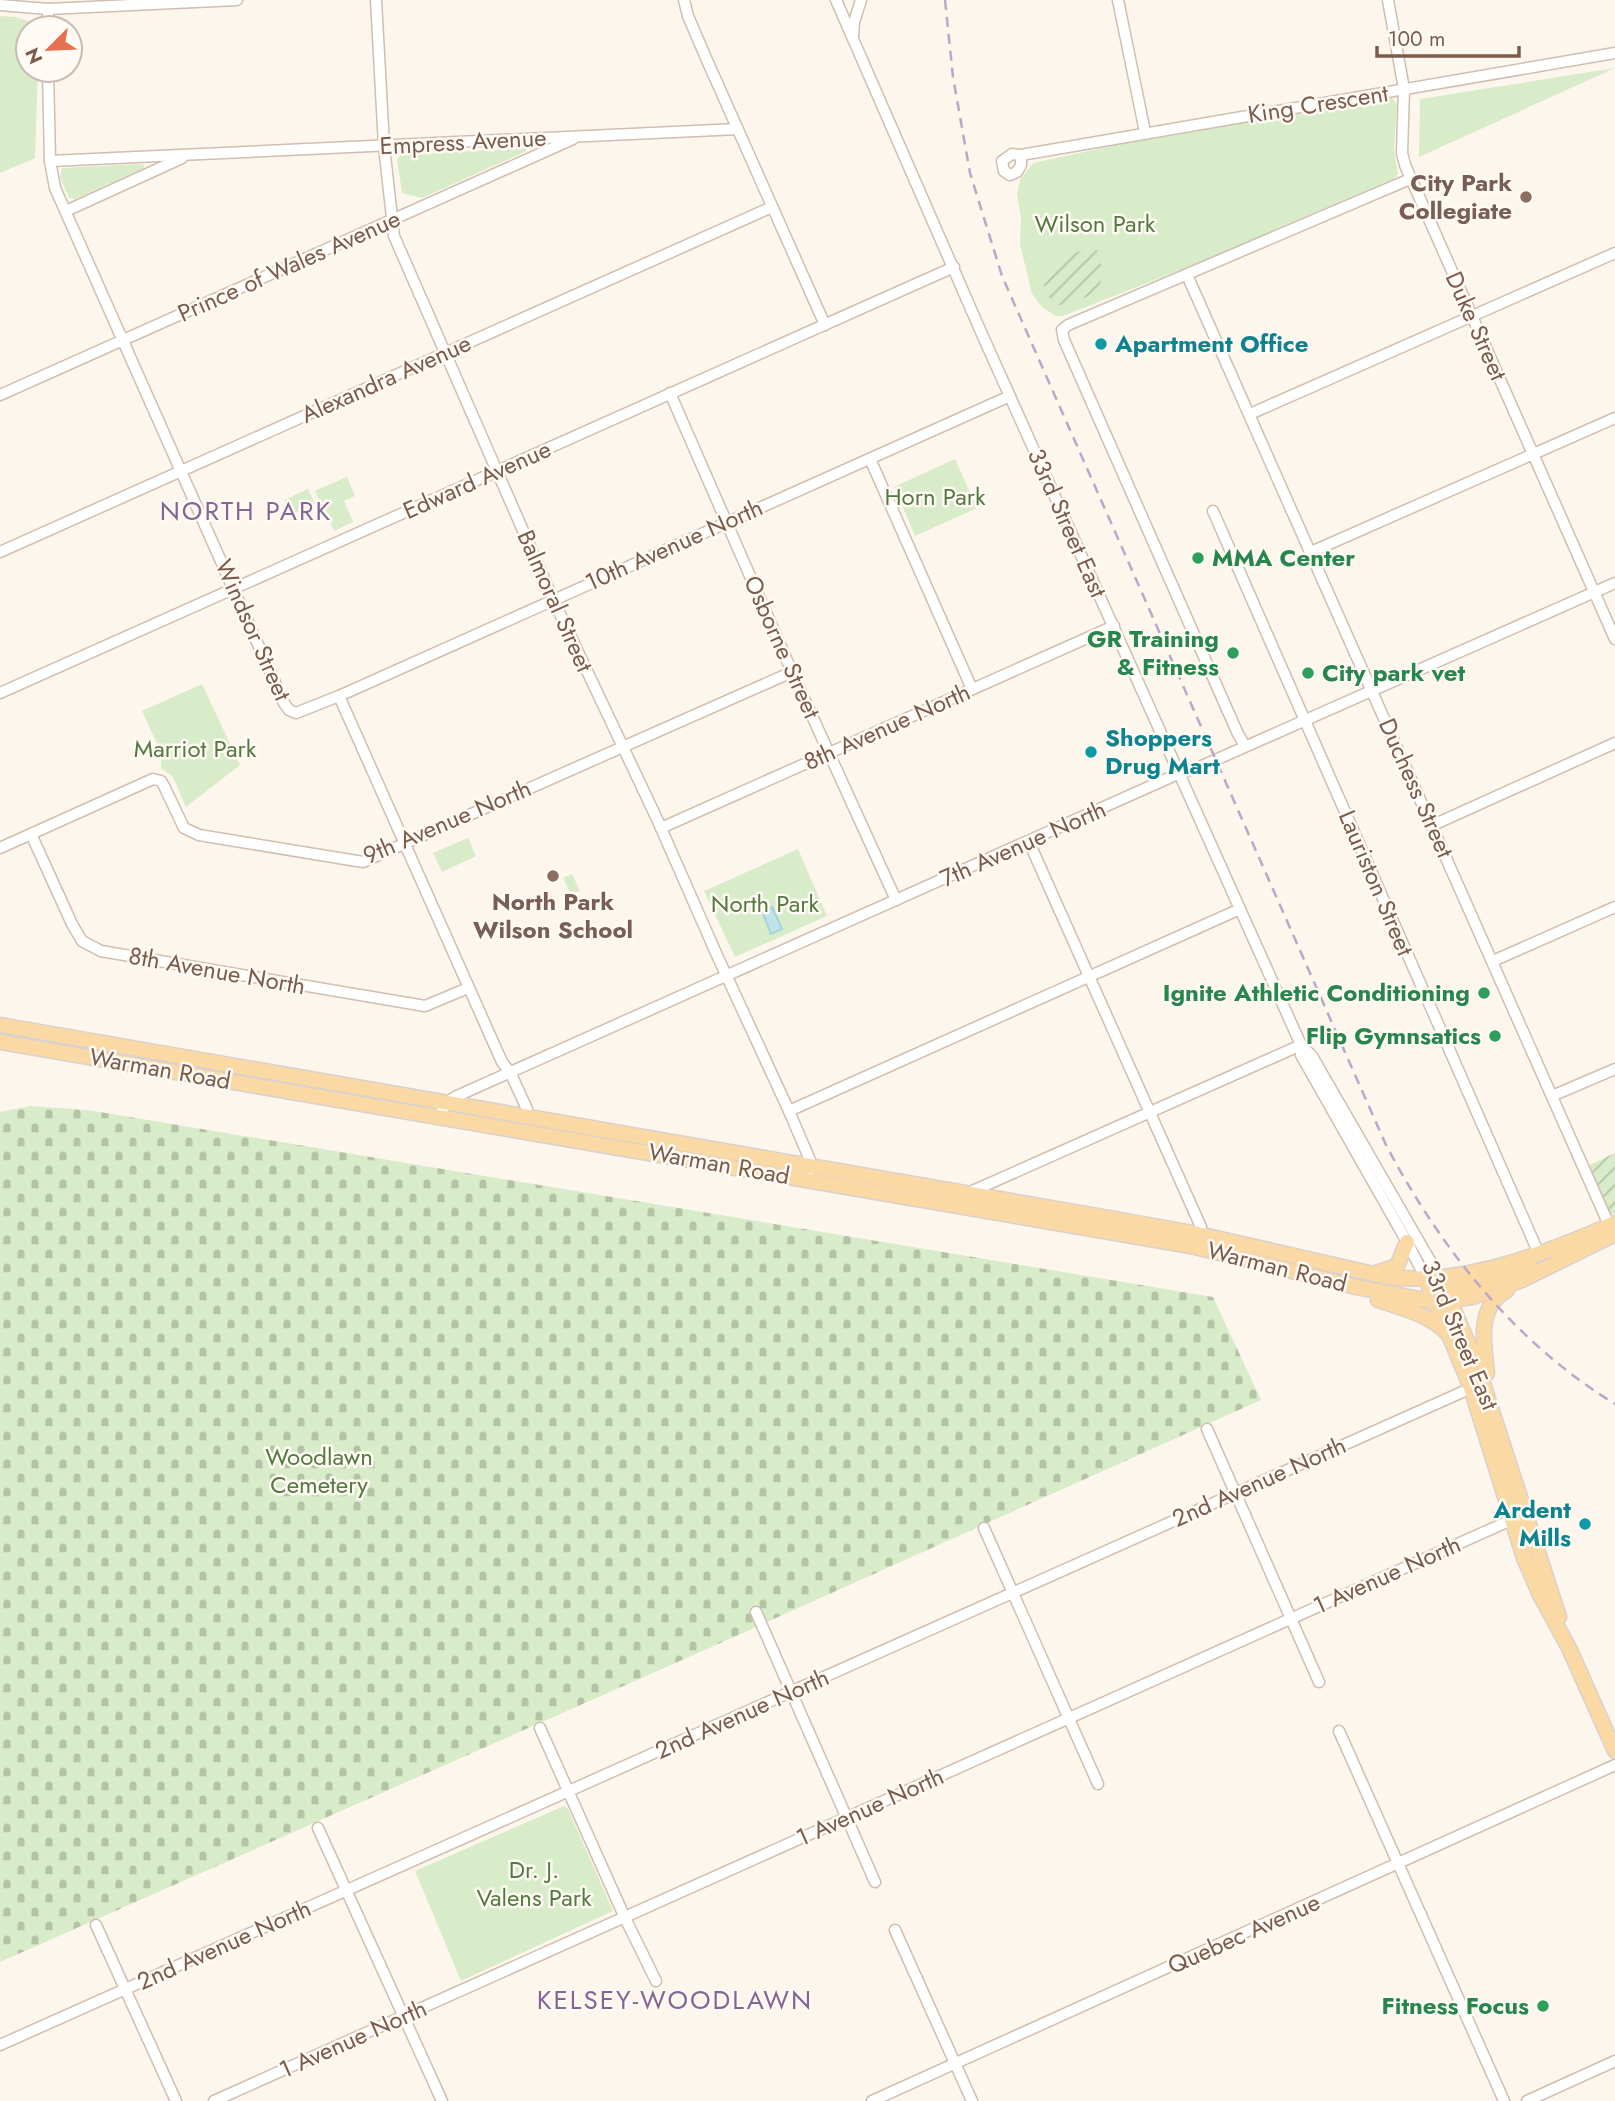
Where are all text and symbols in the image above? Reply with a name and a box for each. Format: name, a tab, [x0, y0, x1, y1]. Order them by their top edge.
north arrow	[14, 14, 84, 84]
scale bar	[1377, 14, 1519, 58]
text: 100 m	[1388, 24, 1445, 54]
text: N	[19, 43, 49, 68]
street label: King Crescent	[1245, 75, 1391, 132]
street label: Empress Avenue	[379, 120, 547, 163]
place label: City Park Collegiate	[1399, 165, 1512, 228]
marker: City Park Collegiate	[1518, 189, 1534, 205]
street label: Prince of Wales Avenue	[172, 201, 406, 330]
park label: Wilson Park	[1035, 206, 1156, 241]
street label: Duke Street	[1437, 266, 1516, 386]
street label: Alexandra Avenue	[295, 325, 477, 432]
place label: Apartment Office	[1114, 326, 1308, 361]
marker: Apartment Office	[1093, 336, 1109, 352]
street label: Edward Avenue	[397, 431, 556, 528]
street label: 33rd Street East	[1019, 443, 1116, 603]
park label: Horn Park	[884, 479, 986, 514]
street label: 10th Avenue North	[579, 490, 768, 599]
district label: NORTH PARK	[160, 492, 332, 530]
street label: Balmoral Street	[509, 524, 602, 678]
place label: MMA Center	[1212, 540, 1355, 575]
marker: MMA Center	[1190, 550, 1206, 566]
street label: Windsor Street	[207, 553, 300, 706]
street label: Osborne Street	[735, 570, 830, 724]
place label: GR Training & Fitness	[1087, 621, 1219, 684]
marker: GR Training & Fitness	[1225, 645, 1241, 661]
place label: City park vet	[1322, 655, 1465, 690]
marker: City park vet	[1300, 665, 1316, 681]
street label: 8th Avenue North	[798, 674, 976, 779]
street label: Duchess Street	[1370, 713, 1463, 863]
place label: Shoppers Drug Mart	[1105, 720, 1220, 783]
park label: Marriot Park	[134, 731, 257, 766]
marker: Shoppers Drug Mart	[1083, 744, 1099, 760]
street label: 9th Avenue North	[357, 770, 536, 873]
street label: 7th Avenue North	[934, 791, 1111, 896]
street label: Lauriston Street	[1330, 805, 1423, 961]
marker: North Park Wilson School	[545, 868, 561, 884]
place label: North Park Wilson School	[473, 884, 633, 947]
park label: North Park	[711, 886, 820, 921]
street label: 8th Avenue North	[126, 938, 308, 1003]
place label: Ignite Athletic Conditioning	[1163, 975, 1470, 1010]
marker: Ignite Athletic Conditioning	[1476, 985, 1492, 1001]
place label: Flip Gymnsatics	[1306, 1018, 1481, 1053]
marker: Flip Gymnsatics	[1487, 1028, 1503, 1044]
street label: Warman Road	[87, 1039, 234, 1098]
street label: Warman Road	[646, 1134, 793, 1193]
street label: Warman Road	[1204, 1232, 1351, 1301]
street label: 33rd Street East	[1413, 1254, 1508, 1415]
street label: 2nd Avenue North	[1166, 1427, 1352, 1536]
park label: Woodlawn Cemetery	[265, 1439, 373, 1502]
place label: Ardent Mills	[1493, 1492, 1571, 1555]
marker: Ardent Mills	[1577, 1516, 1593, 1532]
street label: 1 Avenue North	[1307, 1526, 1466, 1623]
street label: 2nd Avenue North	[649, 1659, 835, 1768]
street label: 1 Avenue North	[790, 1758, 949, 1855]
park label: Dr. J. Valens Park	[476, 1852, 592, 1915]
street label: Quebec Avenue	[1162, 1884, 1326, 1983]
street label: 2nd Avenue North	[131, 1890, 317, 1999]
district label: KELSEY-WOODLAWN	[537, 1981, 813, 2019]
place label: Fitness Focus	[1382, 1988, 1529, 2023]
street label: 1 Avenue North	[273, 1990, 432, 2087]
marker: Fitness Focus	[1535, 1998, 1551, 2014]

